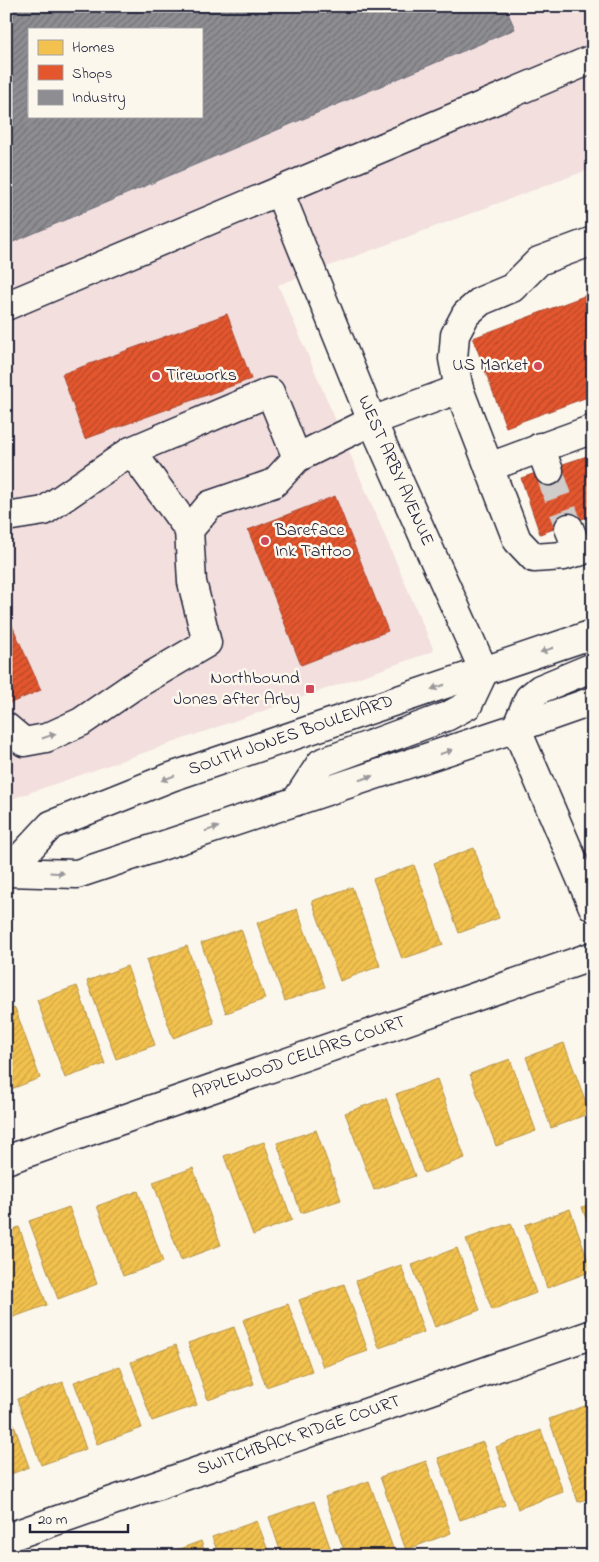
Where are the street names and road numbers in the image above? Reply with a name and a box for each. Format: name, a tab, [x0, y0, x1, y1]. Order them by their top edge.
street label: WEST ARBY AVENUE	[350, 392, 440, 550]
street label: SOUTH JONES BOULEVARD	[185, 689, 397, 783]
street label: APPLEWOOD CELLARS COURT	[189, 1009, 409, 1107]
street label: SWITCHBACK RIDGE COURT	[194, 1389, 404, 1483]

